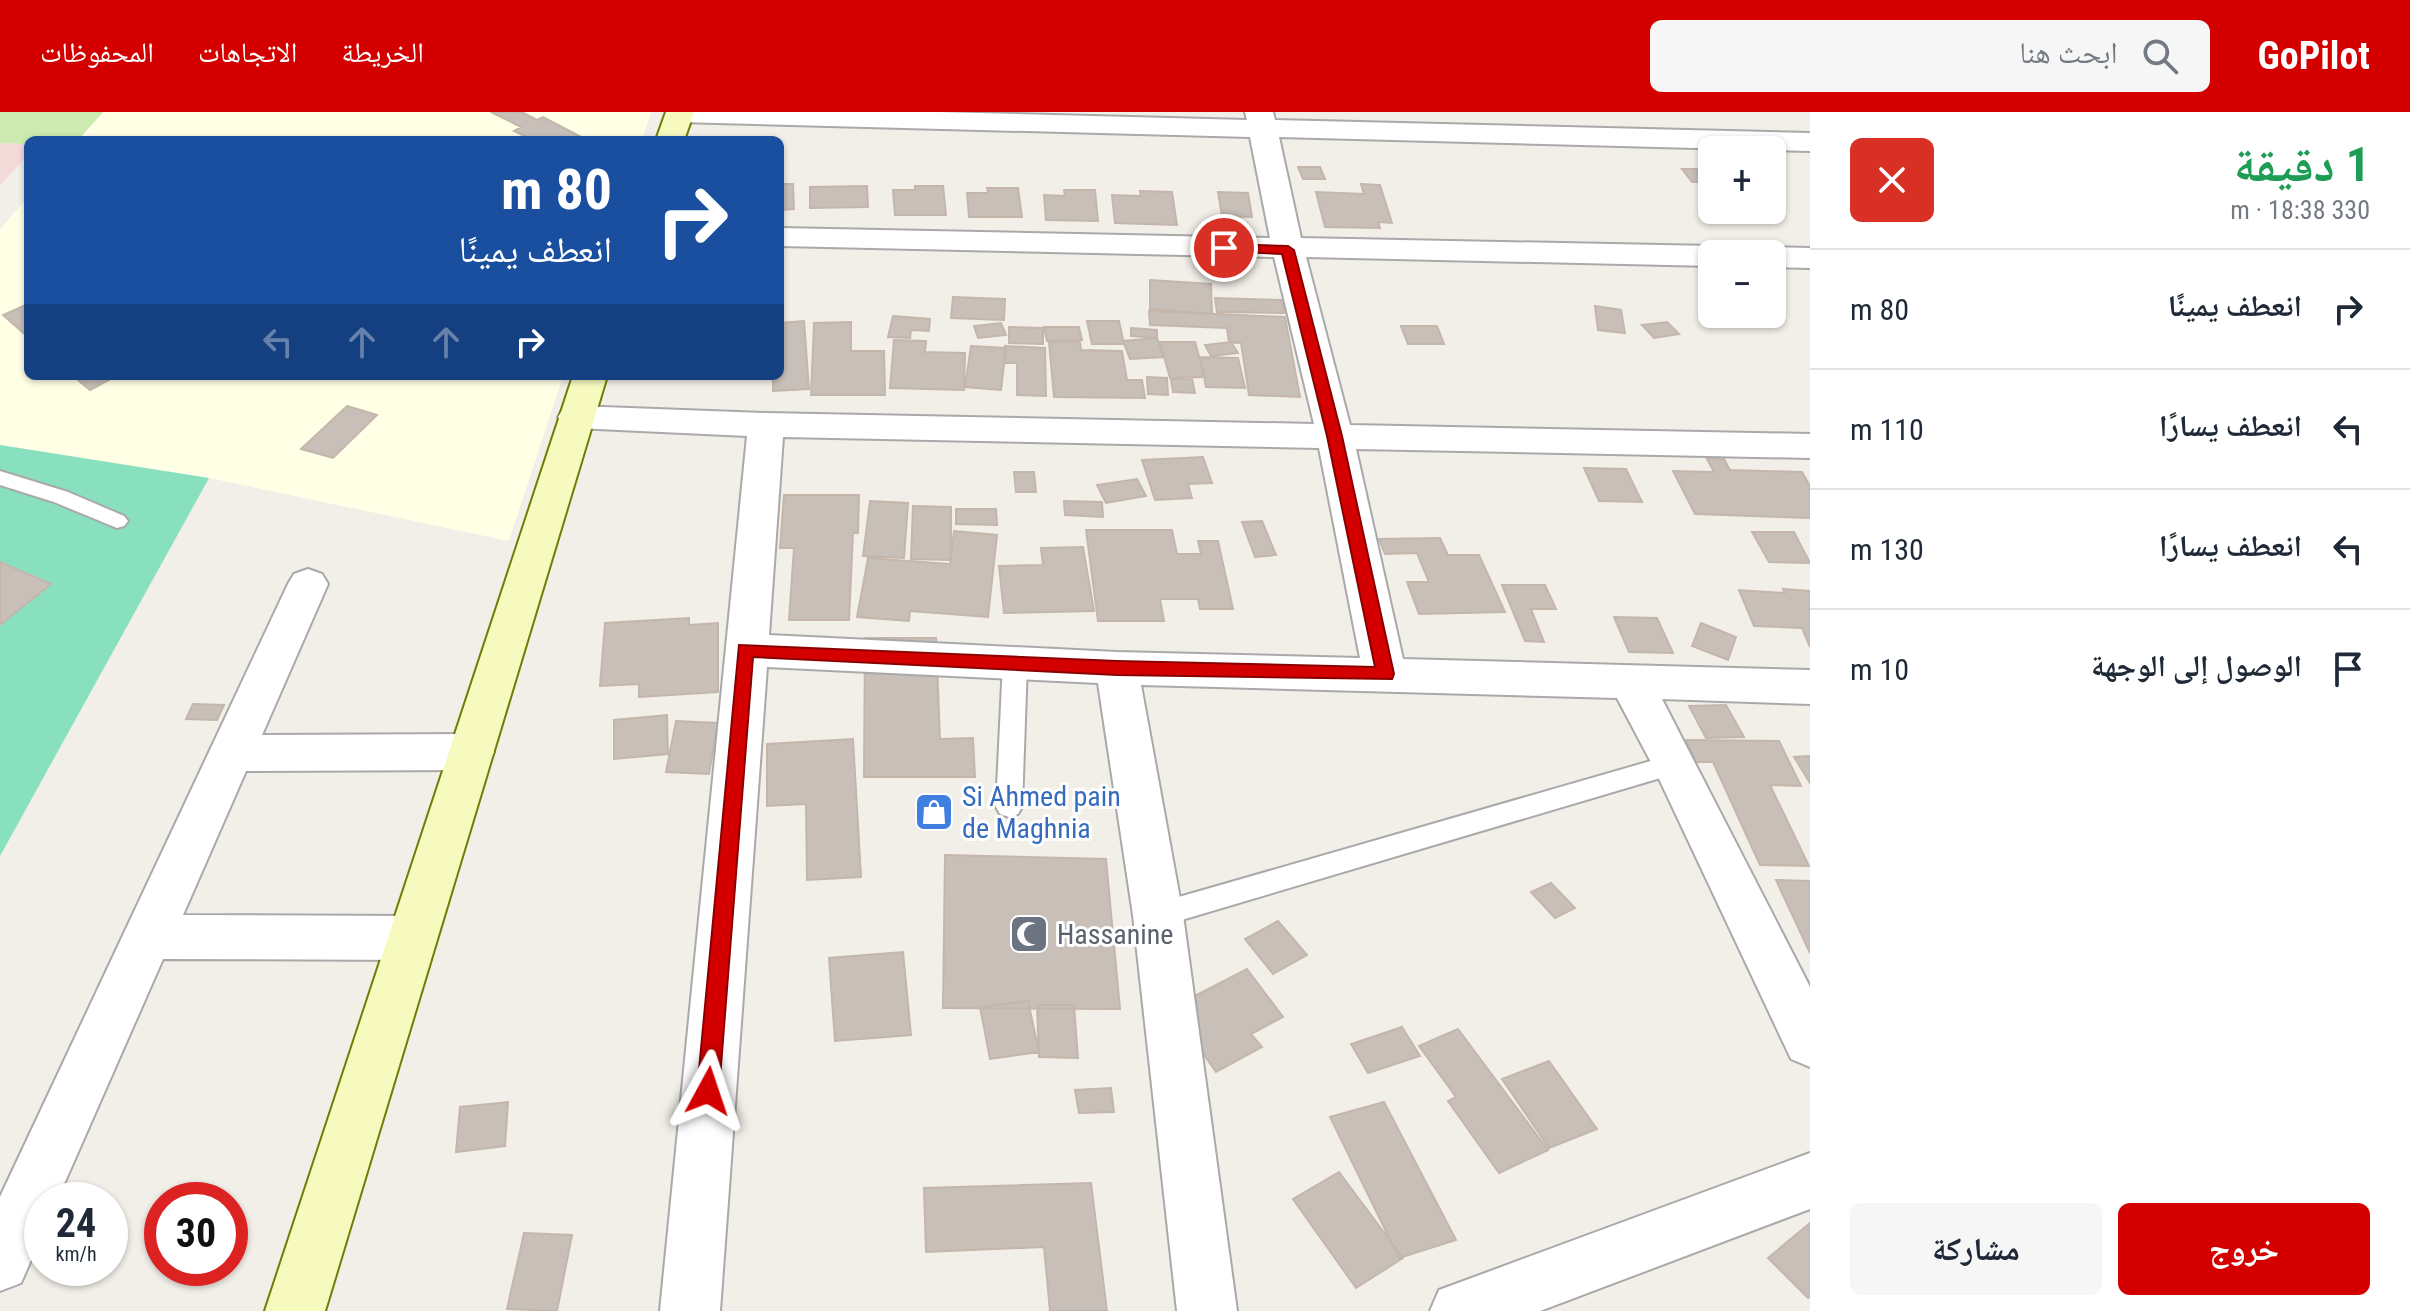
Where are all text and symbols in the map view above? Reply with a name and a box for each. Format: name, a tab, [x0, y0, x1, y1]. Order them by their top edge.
search box	[1650, 20, 2210, 92]
icon: search	[2138, 34, 2182, 78]
text: GoPilot	[2258, 34, 2370, 78]
text: ابحث هنا	[2019, 35, 2118, 70]
text: المحفوظات	[40, 36, 154, 69]
text: الاتجاهات	[198, 36, 297, 69]
text: الخريطة	[341, 36, 424, 69]
map controls	[1698, 136, 1786, 328]
button: +	[1698, 136, 1786, 224]
text: 1 دقيقة	[2234, 136, 2370, 193]
button: close	[1850, 138, 1934, 222]
text: 80 m	[501, 157, 612, 223]
icon: right	[640, 168, 744, 272]
text: 330 m · 18:38	[2230, 195, 2370, 225]
pin	[1190, 214, 1258, 282]
icon: arrive	[1202, 226, 1246, 270]
text: انعطف يمينًا	[459, 229, 612, 271]
button: −	[1698, 240, 1786, 328]
icon: right	[2326, 287, 2370, 331]
text: انعطف يمينًا	[2168, 288, 2302, 323]
text: 80 m	[1850, 292, 1909, 327]
icon: left	[256, 320, 300, 364]
icon: ahead	[340, 320, 384, 364]
icon: ahead	[424, 320, 468, 364]
icon: right	[508, 320, 552, 364]
icon: left	[2326, 407, 2370, 451]
text: انعطف يسارًا	[2159, 408, 2302, 443]
text: 110 m	[1850, 412, 1924, 447]
icon: left	[2326, 527, 2370, 571]
text: انعطف يسارًا	[2159, 528, 2302, 563]
text: 130 m	[1850, 532, 1924, 567]
icon: arrive	[2326, 647, 2370, 691]
text: الوصول إلى الوجهة	[2091, 648, 2302, 683]
text: 10 m	[1850, 652, 1909, 687]
place label: Si Ahmed pain de Maghnia	[962, 780, 1121, 845]
shop icon: Si Ahmed pain de Maghnia	[913, 791, 955, 833]
mosque icon: Hassanine	[1008, 913, 1050, 955]
place label: Hassanine	[1057, 918, 1173, 951]
position arrow	[666, 1049, 750, 1133]
speed limit sign: 30	[144, 1182, 248, 1286]
text: 24	[56, 1200, 96, 1247]
button: مشاركة	[1850, 1203, 2102, 1295]
button: خروج	[2118, 1203, 2370, 1295]
text: km/h	[55, 1242, 97, 1266]

